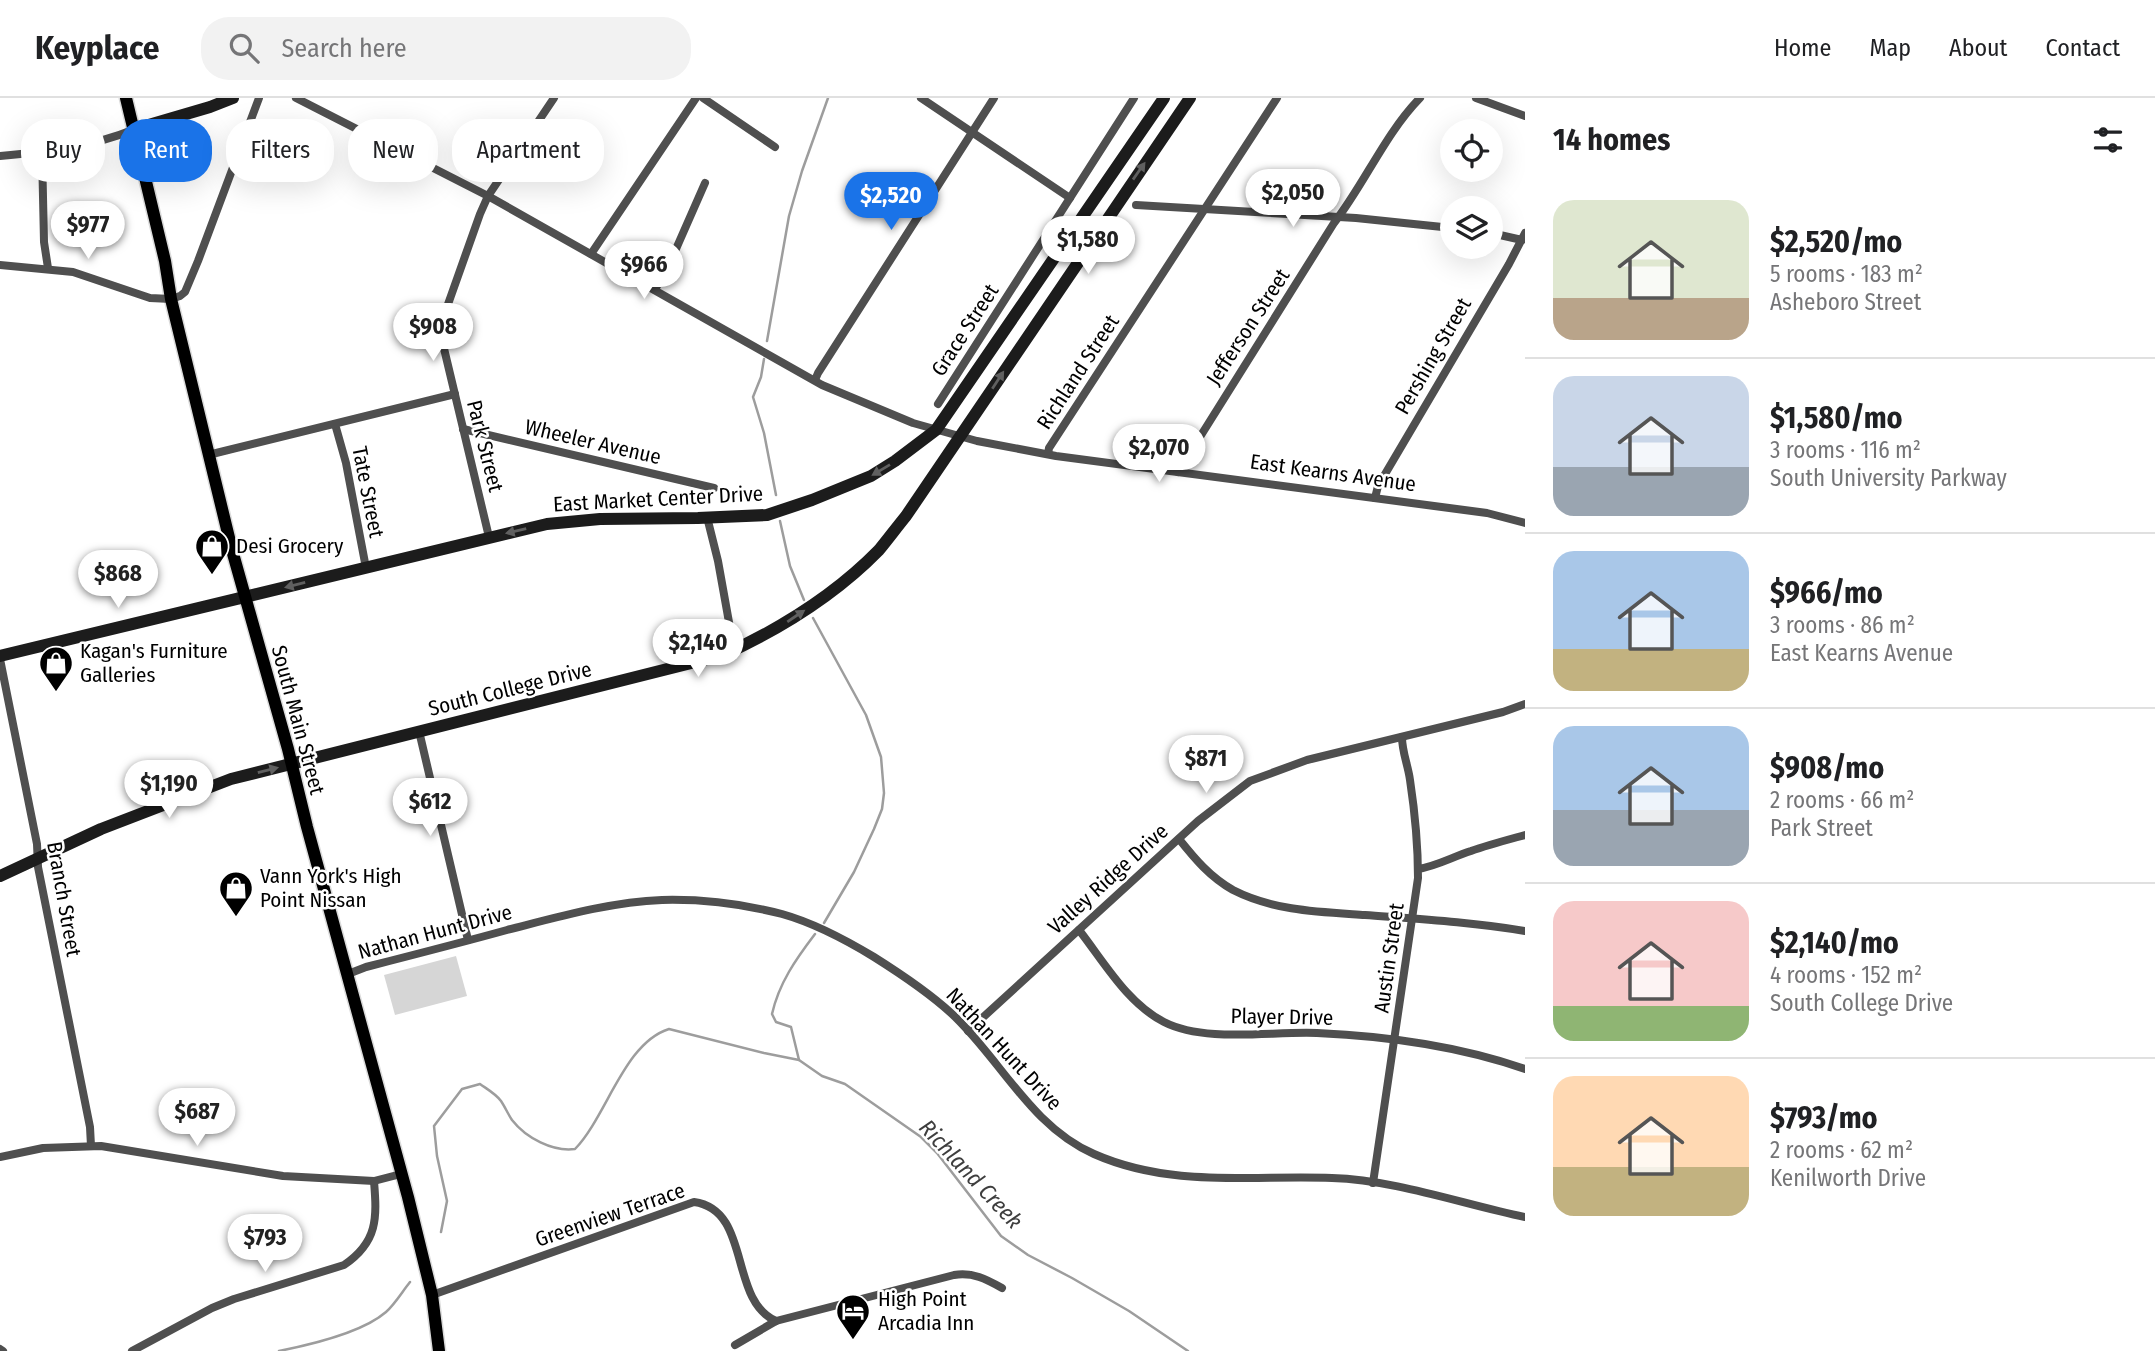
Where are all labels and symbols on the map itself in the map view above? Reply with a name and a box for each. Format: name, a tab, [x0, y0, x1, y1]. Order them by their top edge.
one-way arrow	[1132, 162, 1146, 180]
pin: $2,050	[1236, 170, 1350, 229]
pin: $2,520	[834, 172, 948, 232]
pin: $977	[47, 202, 129, 261]
pin: $1,580	[1031, 216, 1145, 276]
pin: $966	[603, 242, 685, 301]
street label: Jefferson Street	[1201, 264, 1295, 390]
street label: Grace Street	[926, 279, 1004, 381]
street label: Pershing Street	[1389, 293, 1477, 419]
pin: $908	[392, 303, 474, 363]
street label: Richland Street	[1031, 310, 1125, 434]
one-way arrow	[992, 370, 1005, 390]
street label: Park Street	[461, 397, 509, 495]
street label: Wheeler Avenue	[522, 414, 664, 470]
pin: $2,070	[1102, 424, 1216, 484]
street label: Tate Street	[346, 444, 390, 540]
street label: East Kearns Avenue	[1248, 448, 1418, 498]
one-way arrow	[871, 464, 890, 476]
street label: East Market Center Drive	[552, 481, 764, 517]
one-way arrow	[505, 525, 527, 536]
shop icon: Desi Grocery	[193, 527, 231, 576]
place label: Desi Grocery	[236, 533, 344, 559]
pin: $868	[77, 550, 159, 610]
one-way arrow	[284, 580, 306, 591]
one-way arrow	[787, 610, 806, 623]
pin: $2,140	[641, 620, 755, 679]
place label: Kagan's Furniture Galleries	[80, 638, 228, 688]
street label: South Main Street	[266, 643, 330, 798]
shop icon: Kagan's Furniture Galleries	[37, 644, 75, 693]
street label: South College Drive	[426, 656, 594, 722]
pin: $871	[1165, 736, 1247, 795]
pin: $1,190	[112, 760, 226, 820]
one-way arrow	[257, 764, 279, 775]
pin: $612	[389, 778, 471, 838]
street label: Valley Ridge Drive	[1043, 818, 1173, 940]
street label: Branch Street	[41, 840, 87, 959]
place label: Vann York's High Point Nissan	[260, 863, 401, 913]
shop icon: Vann York's High Point Nissan	[217, 869, 255, 918]
street label: Nathan Hunt Drive	[355, 899, 515, 965]
street label: Austin Street	[1368, 901, 1410, 1015]
street label: Nathan Hunt Drive	[941, 982, 1067, 1116]
street label: Player Drive	[1230, 1003, 1334, 1031]
pin: $687	[156, 1088, 238, 1148]
water label: Richland Creek	[913, 1114, 1029, 1234]
street label: Greenview Terrace	[532, 1177, 688, 1253]
pin: $793	[224, 1214, 306, 1274]
place label: High Point Arcadia Inn	[878, 1286, 974, 1336]
hotel icon: High Point Arcadia Inn	[834, 1292, 872, 1341]

